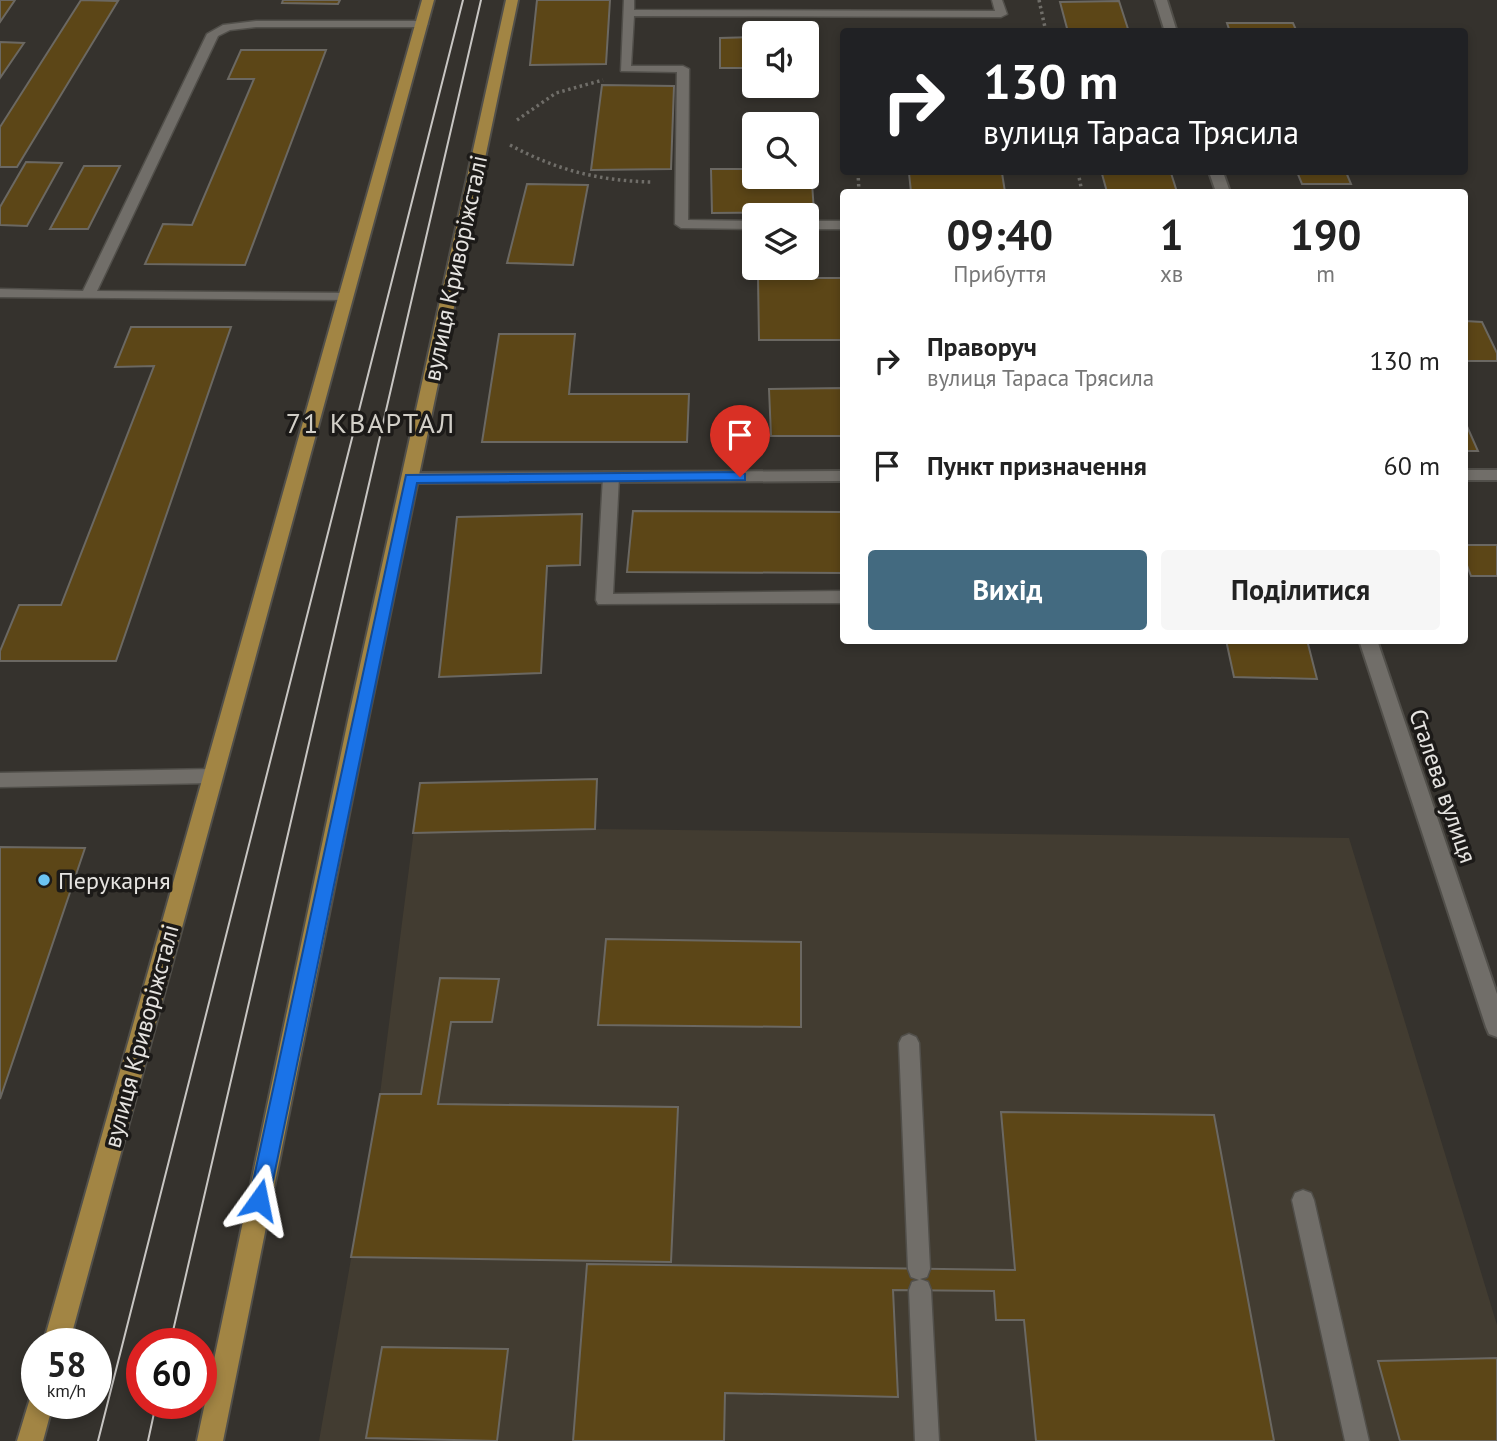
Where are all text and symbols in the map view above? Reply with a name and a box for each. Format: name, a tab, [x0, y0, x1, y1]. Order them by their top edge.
map controls	[742, 21, 819, 280]
button: sound	[742, 21, 819, 98]
text: 130 m	[983, 49, 1118, 113]
icon: right	[868, 56, 959, 147]
text: вулиця Тараса Трясила	[983, 111, 1299, 153]
button: search	[742, 112, 819, 189]
street label: вулиця Криворіжсталі	[416, 152, 494, 384]
button: layers	[742, 203, 819, 280]
text: 09:40	[947, 207, 1053, 262]
text: 1	[1160, 207, 1183, 262]
text: 190	[1290, 207, 1361, 262]
text: Прибуття	[953, 259, 1046, 288]
text: хв	[1160, 259, 1183, 288]
text: m	[1316, 259, 1335, 288]
text: Праворуч	[927, 330, 1037, 363]
icon: right	[868, 342, 906, 380]
text: 130 m	[1369, 344, 1440, 377]
text: вулиця Тараса Трясила	[927, 363, 1154, 392]
district label: 71 КВАРТАЛ	[286, 404, 456, 441]
pin	[710, 405, 770, 477]
icon: arrive	[721, 416, 759, 454]
icon: arrive	[868, 447, 906, 485]
text: Пункт призначення	[927, 449, 1147, 482]
text: 60 m	[1384, 449, 1440, 482]
button: Вихід	[868, 550, 1147, 630]
button: Поділитися	[1161, 550, 1440, 630]
street label: Сталева вулиця	[1402, 705, 1484, 867]
place label: Перукарня	[58, 865, 171, 896]
marker: Перукарня	[36, 872, 52, 888]
street label: вулиця Криворіжсталі	[96, 921, 186, 1151]
position arrow	[222, 1163, 296, 1237]
speed limit sign: 60	[126, 1328, 217, 1419]
text: 58	[47, 1341, 86, 1387]
text: km/h	[47, 1379, 86, 1402]

